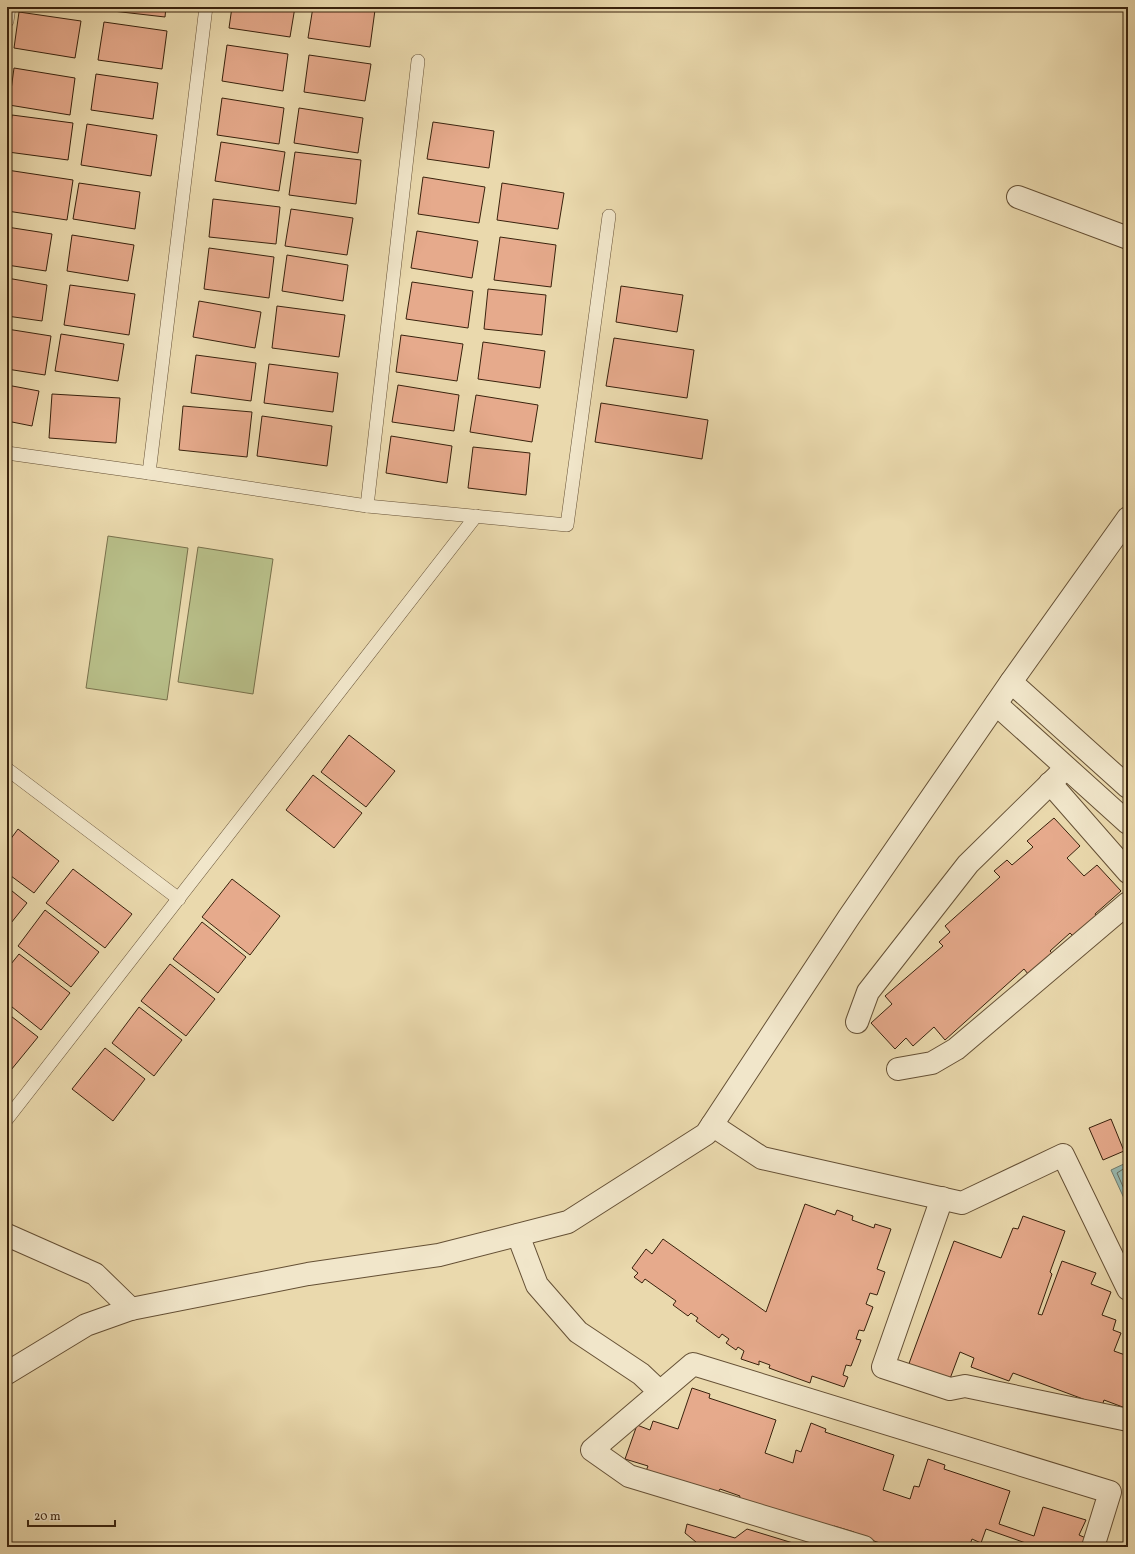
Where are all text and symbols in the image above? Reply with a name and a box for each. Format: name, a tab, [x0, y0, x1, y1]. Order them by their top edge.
scale bar	[28, 1502, 115, 1528]
text: 20 m	[34, 1509, 61, 1525]

